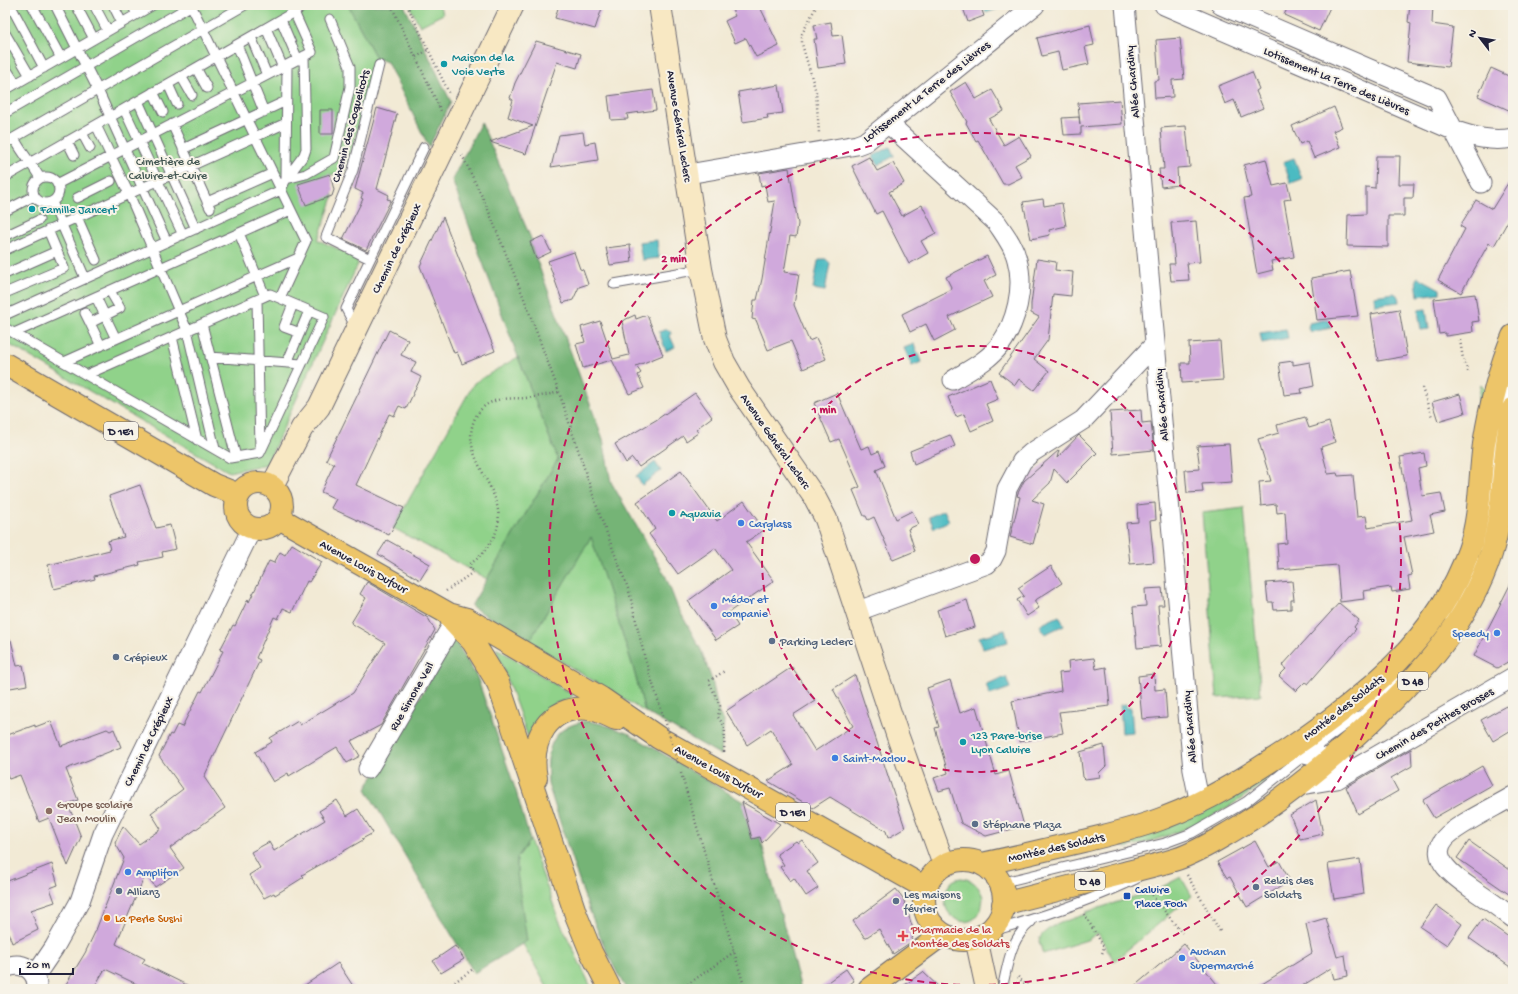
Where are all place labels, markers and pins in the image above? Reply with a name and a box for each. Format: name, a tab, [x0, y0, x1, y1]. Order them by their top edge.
place label: Maison de la Voie Verte	[451, 52, 514, 80]
marker: Maison de la Voie Verte	[439, 59, 449, 69]
marker: Famille Jancert	[27, 204, 37, 214]
place label: Famille Jancert	[39, 204, 117, 218]
marker: Aquavia	[667, 508, 677, 518]
place label: Aquavia	[680, 508, 721, 522]
marker: Carglass	[736, 518, 746, 528]
place label: Carglass	[749, 518, 792, 532]
centre of rings	[968, 552, 982, 566]
place label: Médor et companie	[722, 594, 769, 622]
marker: Médor et companie	[709, 601, 719, 611]
place label: Speedy	[1452, 628, 1489, 642]
marker: Speedy	[1492, 628, 1502, 638]
marker: Parking Leclerc	[767, 636, 777, 646]
place label: Parking Leclerc	[779, 636, 854, 650]
marker: Crépieux	[111, 652, 121, 662]
place label: Crépieux	[124, 652, 168, 666]
place label: 123 Pare-brise Lyon Caluire	[970, 730, 1043, 758]
marker: 123 Pare-brise Lyon Caluire	[958, 737, 968, 747]
marker: Saint-Maclou	[830, 753, 840, 763]
place label: Saint-Maclou	[843, 753, 906, 767]
place label: Groupe scolaire Jean Moulin	[57, 799, 133, 827]
marker: Groupe scolaire Jean Moulin	[44, 806, 54, 816]
marker: Stéphane Plaza	[970, 819, 980, 829]
place label: Stéphane Plaza	[983, 819, 1062, 833]
marker: Amplifon	[123, 867, 133, 877]
place label: Amplifon	[136, 867, 179, 881]
place label: Relais des Soldats	[1264, 875, 1314, 903]
marker: Relais des Soldats	[1251, 882, 1261, 892]
place label: Caluire Place Foch	[1134, 884, 1187, 912]
marker: Allianz	[114, 886, 124, 896]
place label: Allianz	[127, 886, 160, 900]
place label: Les maisons février	[903, 889, 961, 917]
marker: Caluire Place Foch	[1122, 891, 1132, 901]
marker: Les maisons février	[891, 896, 901, 906]
marker: La Perle Sushi	[102, 913, 112, 923]
place label: La Perle Sushi	[115, 913, 183, 927]
place label: Pharmacie de la Montée des Soldats	[910, 924, 1010, 952]
marker: Pharmacie de la Montée des Soldats	[898, 931, 908, 941]
place label: Auchan Supermarché	[1190, 946, 1254, 974]
marker: Auchan Supermarché	[1177, 953, 1187, 963]

